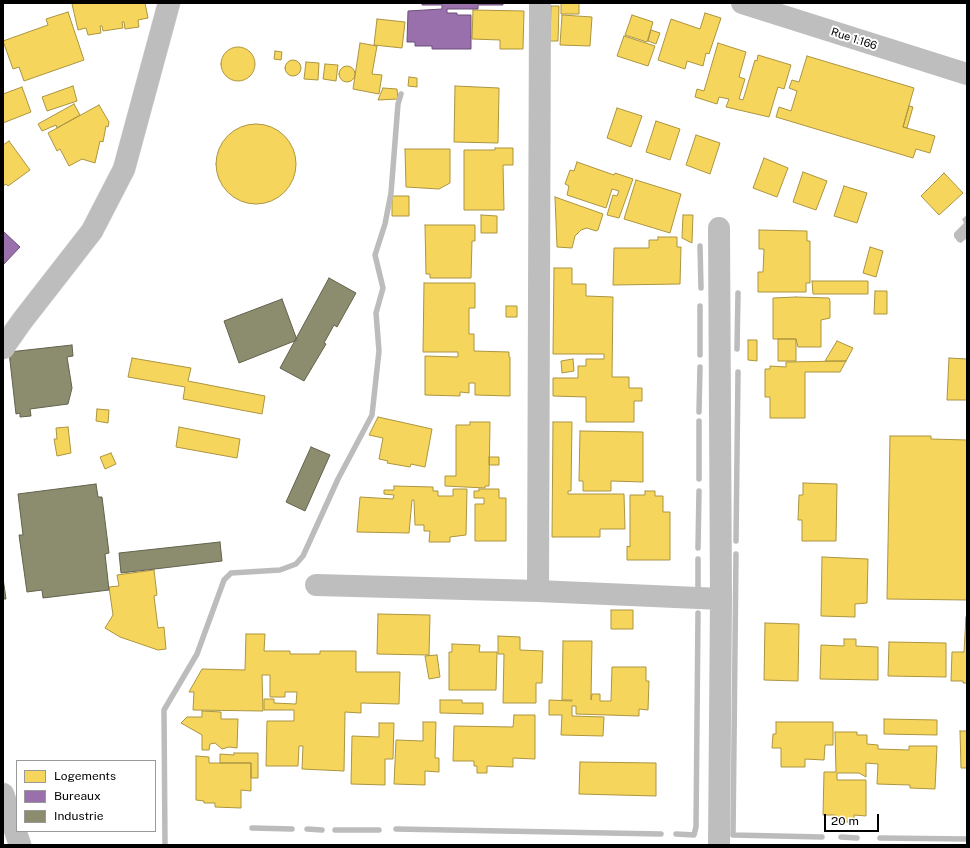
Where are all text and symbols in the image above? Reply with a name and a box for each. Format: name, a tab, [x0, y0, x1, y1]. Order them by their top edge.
street label: Rue 1.166	[829, 25, 879, 53]
legend	[16, 760, 156, 832]
text: Logements	[54, 769, 116, 783]
text: Bureaux	[54, 789, 101, 803]
scale bar	[826, 806, 881, 832]
text: Industrie	[54, 809, 104, 823]
text: 20 m	[831, 814, 859, 828]

